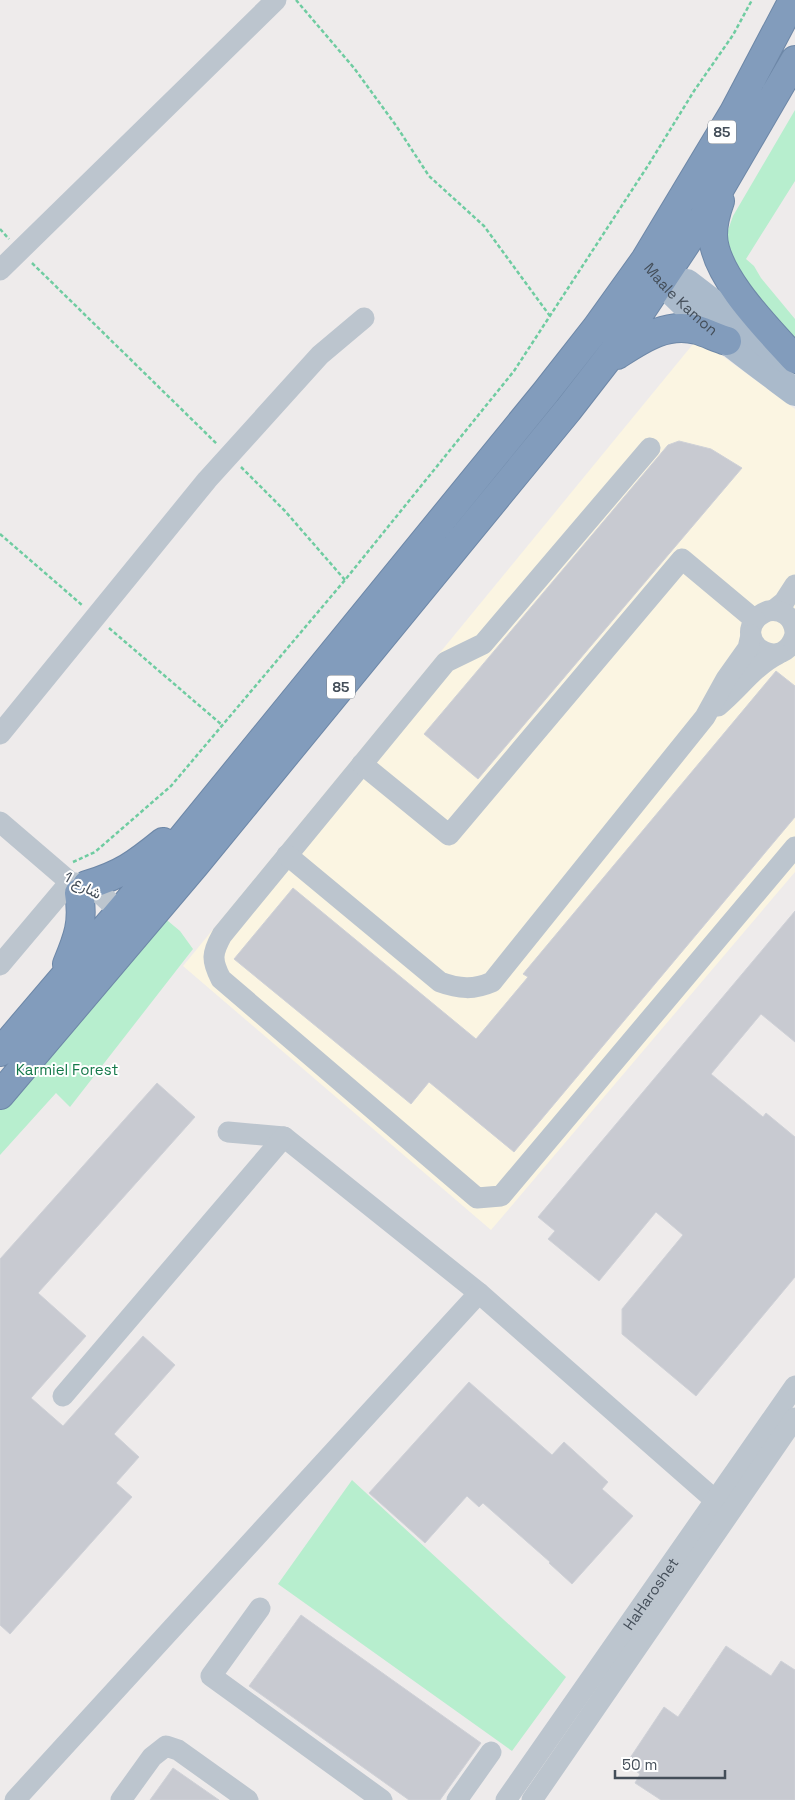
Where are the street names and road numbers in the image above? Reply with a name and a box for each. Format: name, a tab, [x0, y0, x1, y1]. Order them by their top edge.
road number: 85	[708, 120, 736, 144]
street label: Maale Kamon	[641, 258, 722, 339]
road number: 85	[327, 676, 355, 699]
street label: شارع 1	[60, 867, 105, 905]
street label: HaHaroshet	[618, 1553, 682, 1633]

